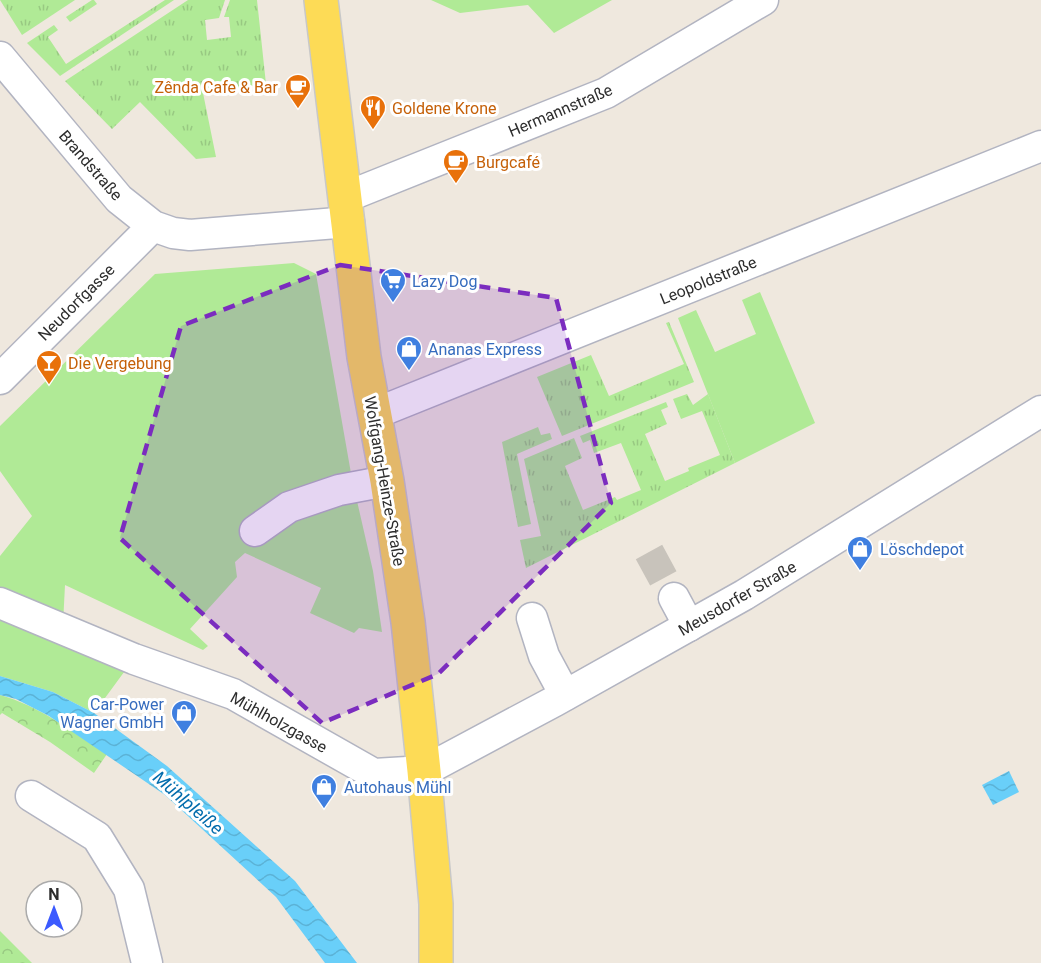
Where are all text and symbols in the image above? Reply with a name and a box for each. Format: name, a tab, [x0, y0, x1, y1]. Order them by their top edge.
cafe icon: Zênda Cafe & Bar	[283, 72, 313, 110]
place label: Zênda Cafe & Bar	[155, 78, 279, 97]
street label: Hermannstraße	[505, 80, 615, 141]
restaurant icon: Goldene Krone	[358, 93, 388, 131]
place label: Goldene Krone	[392, 99, 496, 118]
street label: Brandstraße	[55, 126, 126, 204]
cafe icon: Burgcafé	[441, 147, 471, 185]
place label: Burgcafé	[476, 153, 540, 172]
street label: Leopoldstraße	[657, 252, 759, 308]
street label: Neudorfgasse	[34, 260, 119, 345]
supermarket icon: Lazy Dog	[378, 266, 408, 304]
place label: Lazy Dog	[412, 272, 477, 291]
shop icon: Ananas Express	[394, 334, 424, 372]
place label: Ananas Express	[428, 340, 542, 359]
bar icon: Die Vergebung	[34, 348, 64, 386]
place label: Die Vergebung	[68, 354, 172, 373]
street label: Wolfgang-Heinze-Straße	[360, 395, 409, 568]
shop icon: Löschdepot	[845, 534, 875, 572]
place label: Löschdepot	[880, 540, 964, 559]
street label: Meusdorfer Straße	[675, 557, 800, 640]
street label: Mühlholzgasse	[227, 688, 331, 757]
place label: Car-Power Wagner GmbH	[60, 695, 165, 732]
shop icon: Car-Power Wagner GmbH	[169, 698, 199, 736]
water label: Mühlpleiße	[149, 767, 228, 839]
shop icon: Autohaus Mühl	[309, 772, 339, 810]
place label: Autohaus Mühl	[344, 778, 451, 797]
north arrow	[24, 879, 84, 939]
text: N	[48, 885, 60, 904]

